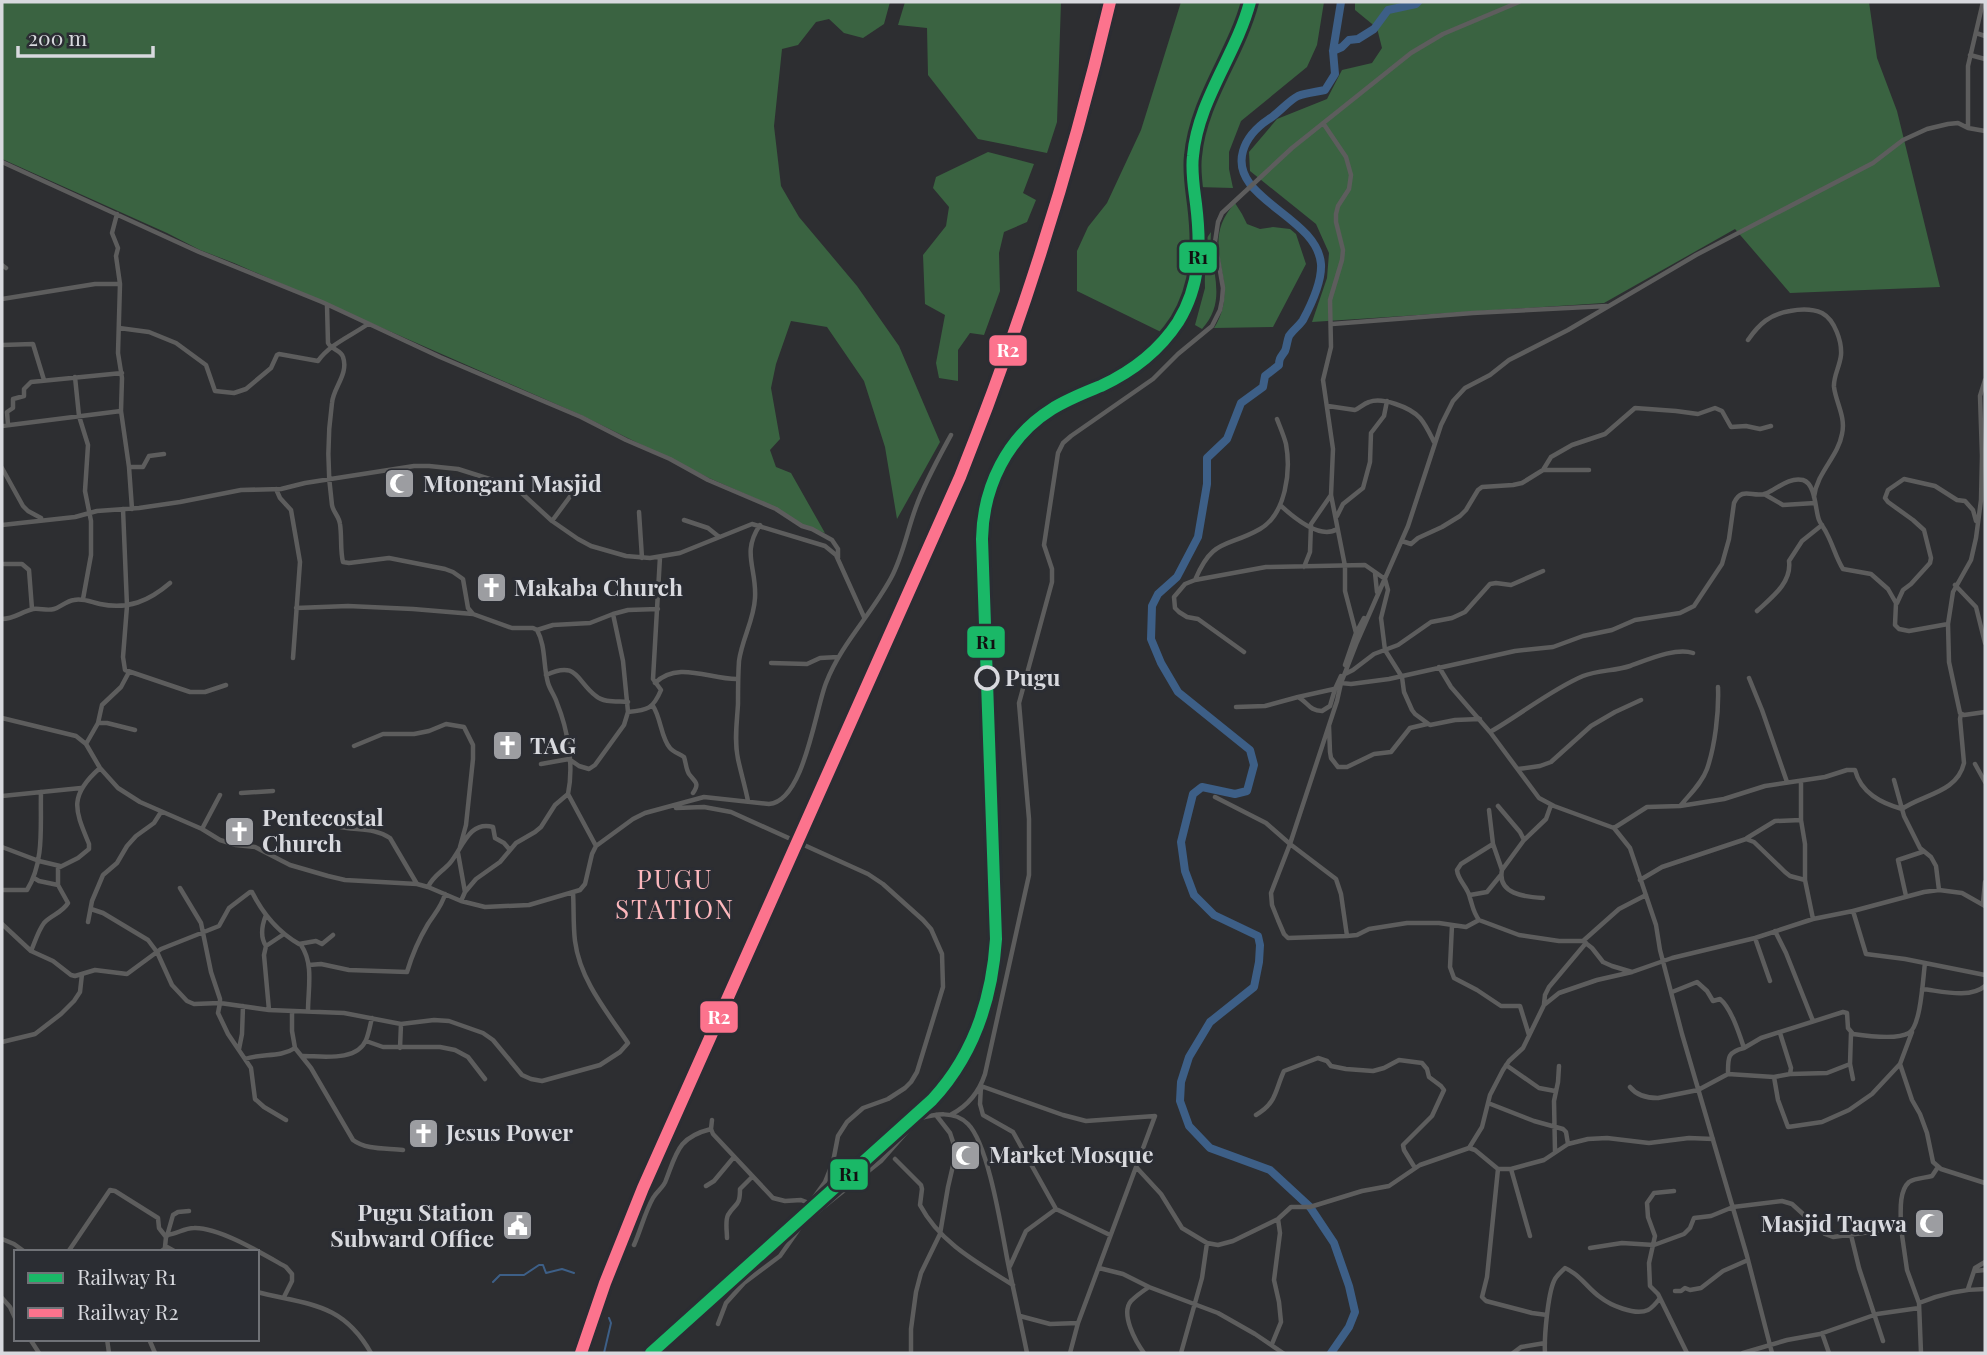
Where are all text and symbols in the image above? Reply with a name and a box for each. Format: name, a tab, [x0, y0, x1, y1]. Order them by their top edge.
scale bar	[18, 14, 152, 58]
text: 200 m	[28, 23, 87, 51]
line badge: R1	[1178, 241, 1218, 274]
text: R1	[1188, 243, 1208, 269]
line badge: R2	[988, 334, 1028, 367]
text: R2	[996, 336, 1020, 362]
mosque icon: Mtongani Masjid	[383, 467, 417, 501]
place label: Mtongani Masjid	[423, 467, 602, 498]
church icon: Makaba Church	[474, 571, 508, 605]
place label: Makaba Church	[514, 571, 683, 602]
line badge: R1	[966, 625, 1006, 659]
text: R1	[976, 628, 996, 654]
place label: Pugu	[1005, 661, 1060, 692]
marker: Pugu	[975, 666, 999, 690]
church icon: TAG	[490, 729, 524, 763]
place label: TAG	[530, 729, 576, 760]
place label: Pentecostal Church	[262, 801, 384, 858]
church icon: Pentecostal Church	[222, 814, 256, 848]
district label: PUGU STATION	[615, 861, 735, 926]
line badge: R2	[699, 1000, 739, 1034]
text: R2	[707, 1003, 731, 1029]
church icon: Jesus Power	[406, 1116, 440, 1150]
place label: Jesus Power	[445, 1116, 573, 1147]
mosque icon: Market Mosque	[949, 1138, 983, 1172]
place label: Market Mosque	[989, 1138, 1154, 1169]
line badge: R1	[829, 1158, 869, 1191]
text: R1	[839, 1160, 859, 1186]
place label: Pugu Station Subward Office	[330, 1196, 494, 1253]
place label: Masjid Taqwa	[1761, 1207, 1907, 1238]
mosque icon: Masjid Taqwa	[1913, 1207, 1947, 1241]
public building icon: Pugu Station Subward Office	[500, 1209, 534, 1243]
legend	[14, 1250, 259, 1341]
text: Railway R1	[77, 1262, 176, 1290]
text: Railway R2	[77, 1297, 179, 1325]

